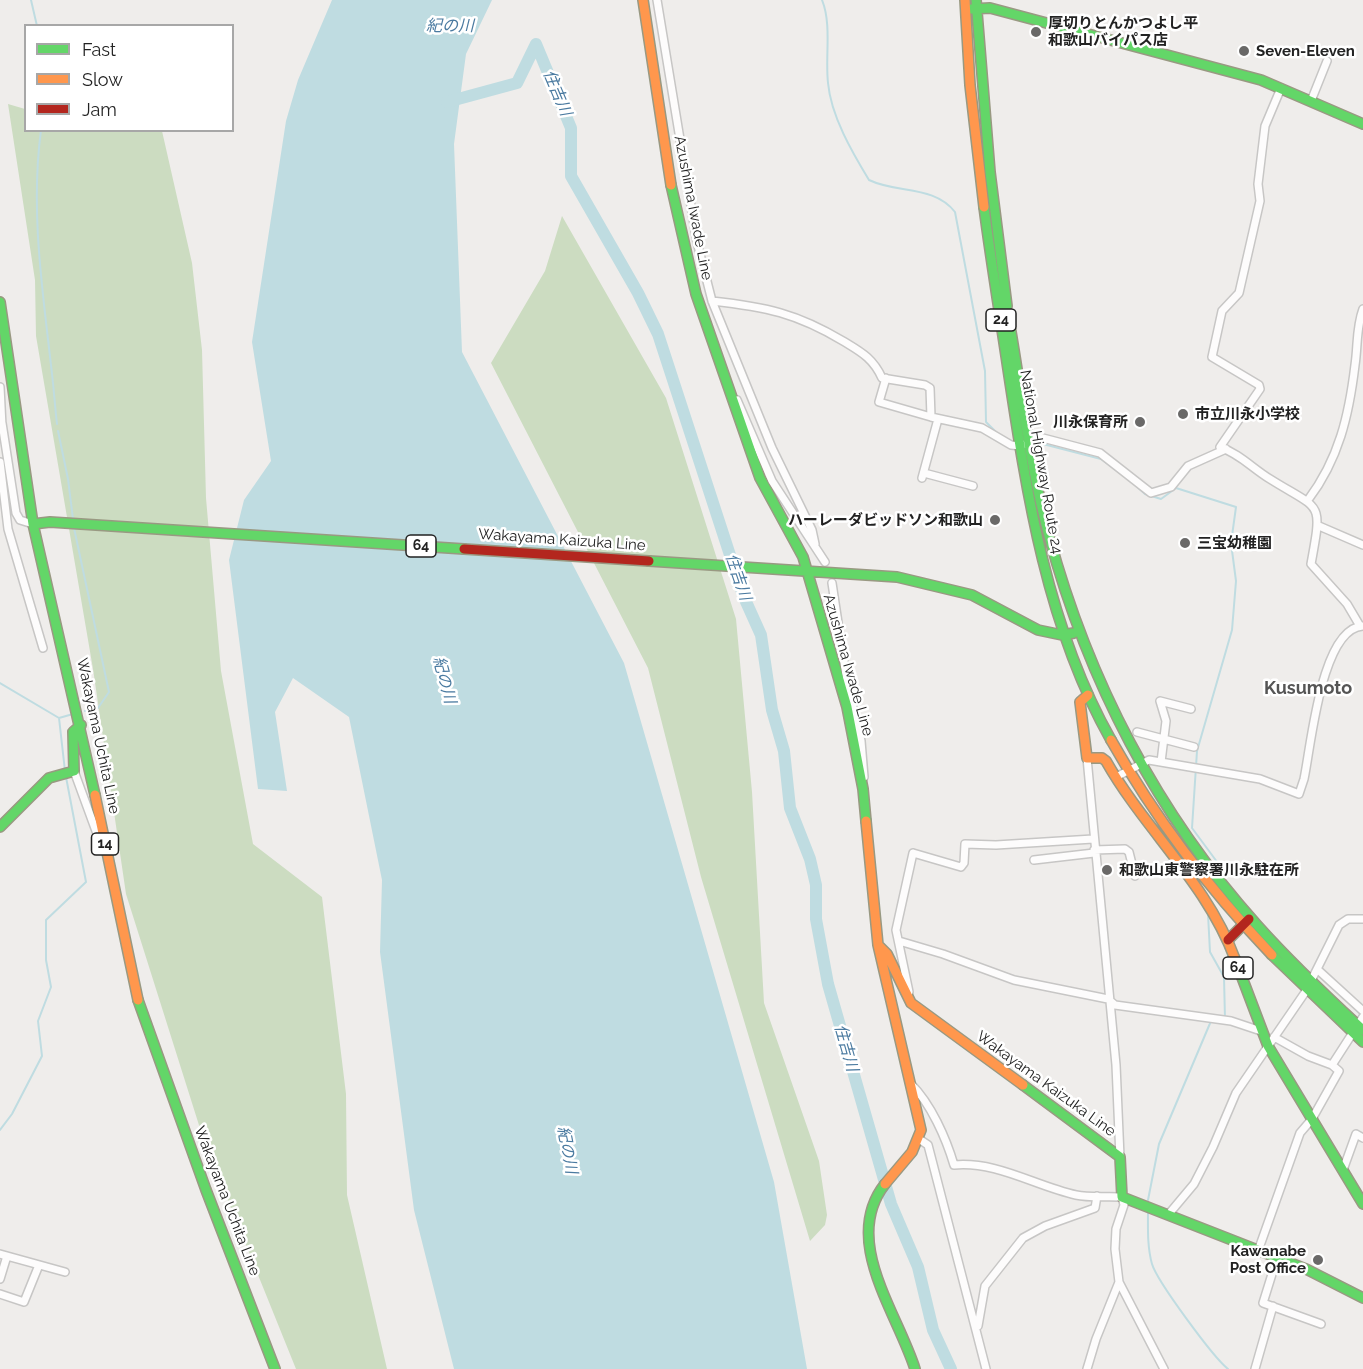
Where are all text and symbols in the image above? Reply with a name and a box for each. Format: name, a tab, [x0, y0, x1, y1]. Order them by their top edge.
place label: 厚切りとんかつよし平 和歌山バイパス店	[1048, 14, 1198, 49]
water label: 紀の川	[426, 16, 474, 36]
legend	[24, 24, 234, 132]
marker: 厚切りとんかつよし平 和歌山バイパス店	[1029, 25, 1043, 39]
text: Fast	[82, 39, 116, 60]
place label: Seven-Eleven	[1256, 42, 1355, 60]
marker: Seven-Eleven	[1237, 44, 1251, 58]
water label: 住吉川	[539, 67, 575, 119]
text: Slow	[82, 69, 123, 90]
text: Jam	[82, 99, 117, 120]
street label: Azushima Iwade Line	[670, 134, 716, 282]
road number: 24	[986, 309, 1016, 331]
street label: National Highway Route 24	[1016, 369, 1066, 555]
place label: 市立川永小学校	[1195, 405, 1300, 423]
marker: 市立川永小学校	[1176, 407, 1190, 421]
place label: 川永保育所	[1053, 413, 1128, 431]
marker: 川永保育所	[1133, 415, 1147, 429]
place label: ハーレーダビッドソン和歌山	[788, 511, 983, 529]
marker: ハーレーダビッドソン和歌山	[988, 513, 1002, 527]
street label: Wakayama Kaizuka Line	[478, 525, 646, 555]
place label: 三宝幼稚園	[1197, 534, 1272, 552]
road number: 64	[406, 535, 436, 557]
marker: 三宝幼稚園	[1178, 536, 1192, 550]
water label: 住吉川	[721, 551, 755, 603]
street label: Azushima Iwade Line	[819, 592, 877, 738]
water label: 紀の川	[429, 654, 459, 706]
street label: Wakayama Uchita Line	[73, 656, 123, 816]
district label: Kusumoto	[1264, 678, 1352, 700]
road number: 14	[92, 833, 118, 855]
place label: 和歌山東警察署川永駐在所	[1119, 861, 1299, 879]
marker: 和歌山東警察署川永駐在所	[1100, 863, 1114, 877]
road number: 64	[1223, 957, 1253, 979]
water label: 住吉川	[830, 1022, 862, 1074]
street label: Wakayama Kaizuka Line	[973, 1027, 1119, 1141]
street label: Wakayama Uchita Line	[190, 1124, 264, 1278]
water label: 紀の川	[553, 1125, 581, 1175]
place label: Kawanabe Post Office	[1230, 1242, 1306, 1277]
marker: Kawanabe Post Office	[1311, 1253, 1325, 1267]

